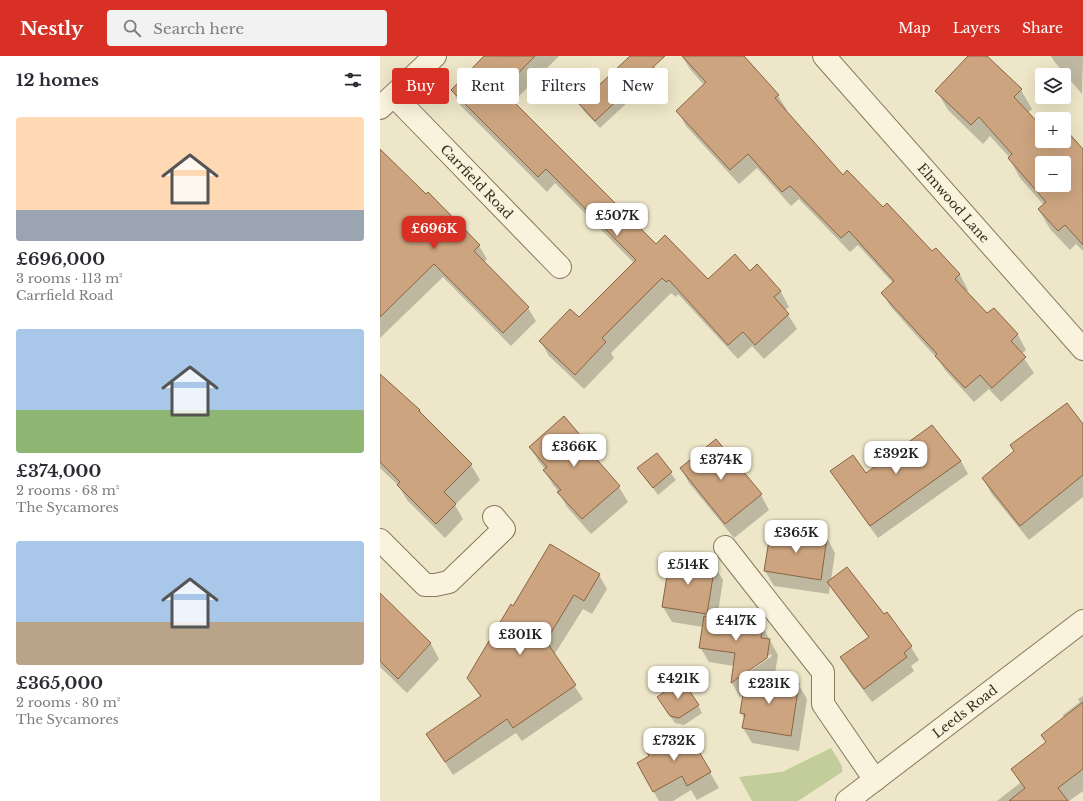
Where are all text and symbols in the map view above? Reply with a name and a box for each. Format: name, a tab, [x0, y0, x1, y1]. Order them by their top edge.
search box	[107, 10, 387, 46]
text: Nestly	[20, 17, 83, 40]
icon: search	[121, 17, 143, 39]
text: Search here	[153, 19, 244, 38]
text: Map	[898, 19, 931, 37]
text: Layers	[953, 19, 1000, 37]
text: Share	[1022, 19, 1063, 37]
chip: Buy	[392, 68, 449, 104]
chip: Rent	[457, 68, 519, 104]
chip: Filters	[527, 68, 600, 104]
chip: New	[608, 68, 668, 104]
map controls	[1035, 68, 1071, 192]
button: layers	[1035, 68, 1071, 104]
icon: filters	[342, 69, 364, 91]
text: 12 homes	[16, 70, 99, 91]
button: +	[1035, 112, 1071, 148]
street label: Carrfield Road	[437, 141, 517, 223]
icon: home	[154, 143, 226, 215]
button: −	[1035, 156, 1071, 192]
street label: Elmwood Lane	[914, 160, 993, 247]
pin: £507K	[589, 203, 645, 237]
text: £507K	[595, 207, 639, 224]
pin: £696K	[406, 216, 462, 250]
text: £696K	[411, 220, 457, 237]
text: £696,000	[16, 249, 105, 270]
text: 3 rooms · 113 m²	[16, 270, 123, 287]
text: Carrfield Road	[16, 287, 113, 304]
icon: home	[154, 355, 226, 427]
pin: £366K	[546, 434, 602, 468]
text: £366K	[551, 438, 597, 455]
pin: £392K	[868, 441, 924, 475]
text: £392K	[873, 445, 919, 462]
pin: £374K	[693, 447, 749, 481]
text: £374K	[699, 451, 743, 468]
text: £374,000	[16, 461, 101, 482]
text: 2 rooms · 68 m²	[16, 482, 119, 499]
text: The Sycamores	[16, 499, 119, 516]
pin: £365K	[768, 520, 824, 554]
text: £365K	[774, 524, 818, 541]
pin: £514K	[660, 552, 716, 586]
text: £514K	[667, 556, 709, 573]
icon: home	[154, 567, 226, 639]
pin: £417K	[708, 608, 764, 642]
text: £417K	[716, 612, 756, 629]
pin: £301K	[492, 622, 548, 656]
text: £301K	[498, 626, 542, 643]
pin: £421K	[650, 666, 706, 700]
text: £421K	[657, 670, 699, 687]
pin: £231K	[741, 671, 797, 705]
text: £365,000	[16, 673, 103, 694]
text: £231K	[748, 675, 790, 692]
street label: Leeds Road	[929, 681, 1001, 742]
text: 2 rooms · 80 m²	[16, 694, 120, 711]
text: The Sycamores	[16, 711, 119, 728]
pin: £732K	[646, 728, 702, 762]
text: £732K	[652, 732, 696, 749]

